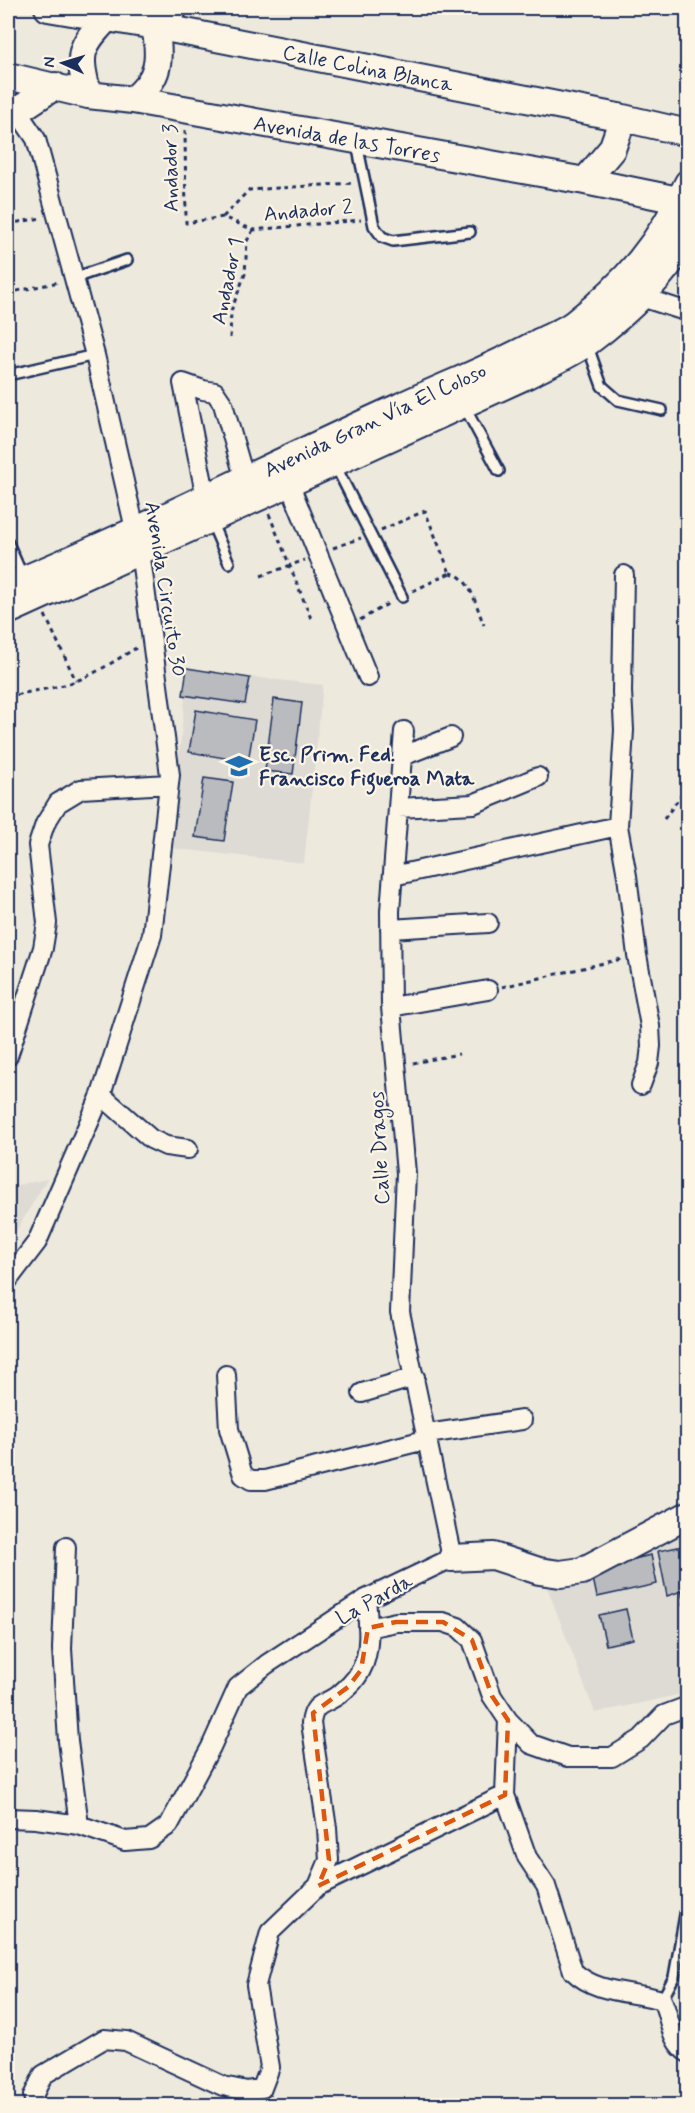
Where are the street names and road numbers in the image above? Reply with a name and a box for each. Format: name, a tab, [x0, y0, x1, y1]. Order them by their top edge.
street label: Calle Colina Blanca	[280, 39, 456, 99]
street label: Avenida de las Torres	[251, 110, 442, 170]
street label: Andador 3	[156, 123, 186, 212]
street label: Andador 2	[263, 193, 354, 229]
street label: Andador 1	[205, 235, 251, 327]
street label: Avenida Gran Vía El Coloso	[260, 357, 491, 485]
street label: Avenida Circuito 30	[137, 499, 193, 679]
street label: Calle Dragos	[363, 1090, 398, 1206]
street label: La Parda	[331, 1567, 418, 1632]

